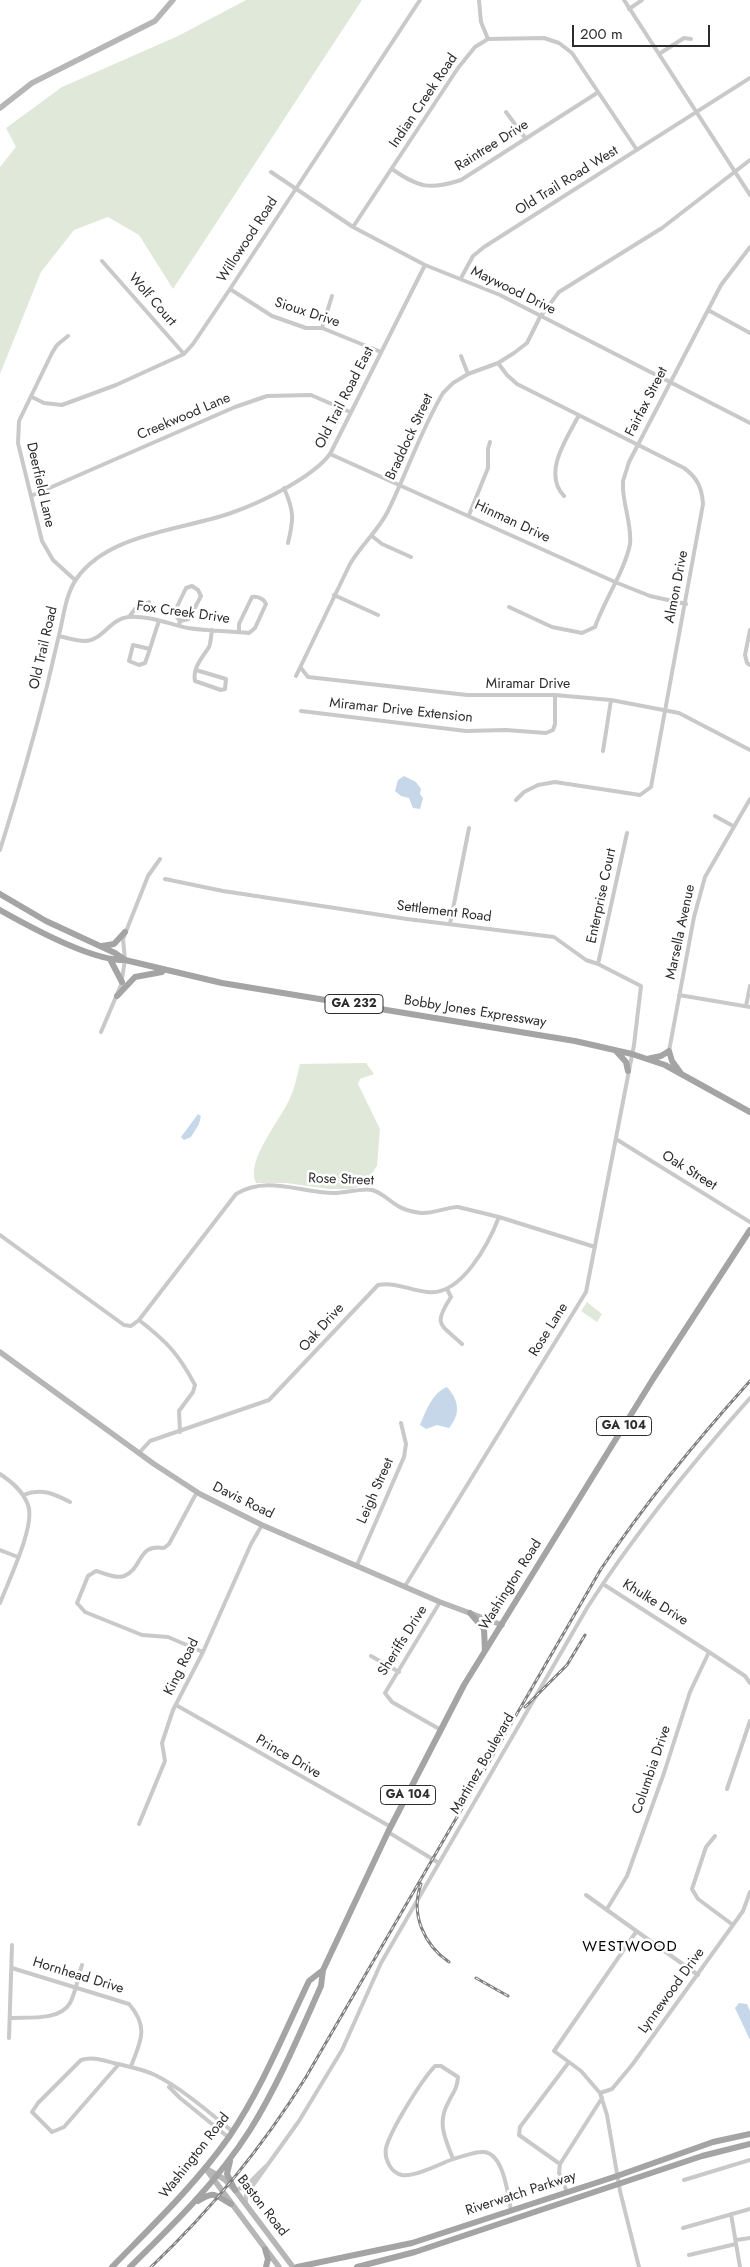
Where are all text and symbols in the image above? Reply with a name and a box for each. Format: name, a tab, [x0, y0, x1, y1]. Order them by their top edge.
scale bar	[575, 15, 712, 47]
text: 200 m	[580, 23, 623, 45]
street label: Indian Creek Road	[386, 51, 462, 151]
street label: Raintree Drive	[452, 117, 532, 175]
street label: Old Trail Road West	[513, 143, 621, 219]
street label: Willowood Road	[214, 194, 282, 286]
street label: Maywood Drive	[468, 263, 558, 319]
street label: Wolf Court	[124, 270, 180, 330]
street label: Sioux Drive	[272, 295, 342, 331]
street label: Old Trail Road East	[312, 344, 378, 452]
street label: Fairfax Street	[622, 364, 672, 440]
street label: Creekwood Lane	[135, 390, 233, 444]
street label: Braddock Street	[383, 391, 437, 483]
street label: Deerfield Lane	[22, 441, 58, 529]
street label: Hinman Drive	[472, 497, 552, 547]
street label: Almon Drive	[662, 549, 692, 625]
street label: Fox Creek Drive	[135, 598, 231, 628]
street label: Old Trail Road	[26, 605, 62, 691]
street label: Miramar Drive	[486, 677, 570, 693]
street label: Miramar Drive Extension	[328, 695, 474, 727]
street label: Enterprise Court	[584, 847, 620, 945]
street label: Marsella Avenue	[663, 883, 699, 981]
street label: Settlement Road	[396, 898, 492, 926]
street label: Bobby Jones Expressway	[403, 992, 547, 1032]
road number: GA 232	[325, 994, 383, 1014]
street label: Oak Street	[658, 1148, 720, 1194]
street label: Rose Street	[308, 1170, 374, 1190]
street label: Oak Drive	[296, 1300, 348, 1356]
street label: Rose Lane	[526, 1300, 572, 1360]
road number: GA 104	[596, 1416, 652, 1435]
street label: Leigh Street	[354, 1456, 398, 1526]
street label: Davis Road	[210, 1479, 276, 1523]
street label: Washington Road	[476, 1536, 546, 1634]
street label: Khulke Drive	[619, 1576, 691, 1630]
street label: Sheriffs Drive	[375, 1603, 431, 1679]
street label: King Road	[161, 1636, 203, 1698]
street label: Martinez Boulevard	[447, 1711, 519, 1817]
street label: Columbia Drive	[629, 1724, 675, 1816]
street label: Prince Drive	[252, 1732, 324, 1782]
road number: GA 104	[380, 1786, 436, 1804]
district label: WESTWOOD	[581, 1938, 679, 1956]
street label: Lynnewood Drive	[635, 1945, 709, 2037]
street label: Hornhead Drive	[30, 1954, 126, 1998]
street label: Washington Road	[156, 2110, 234, 2202]
street label: Riverwatch Parkway	[464, 2168, 578, 2220]
street label: Baston Road	[233, 2172, 291, 2240]

